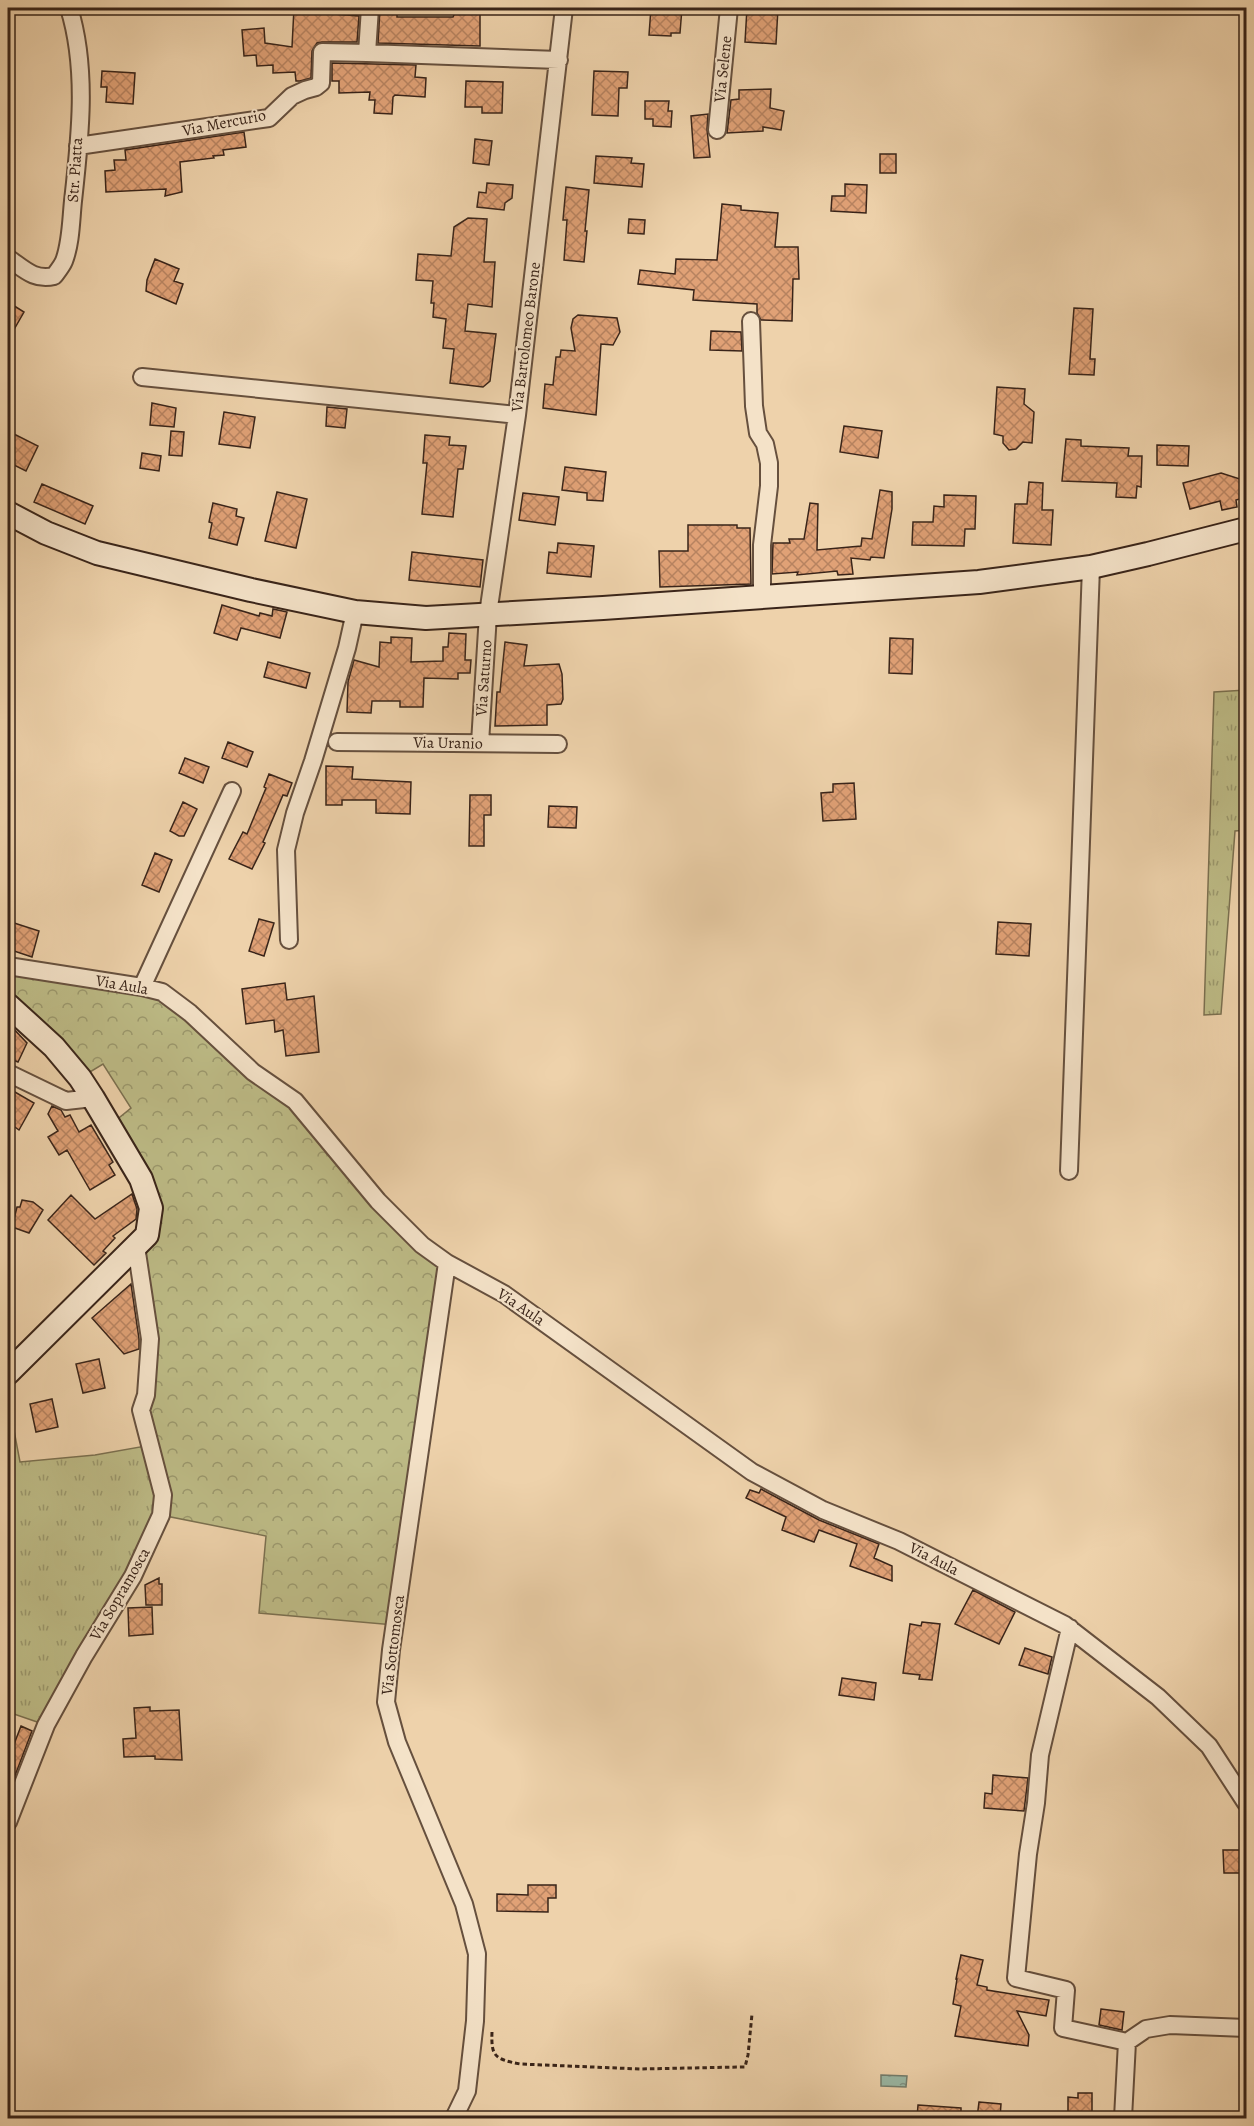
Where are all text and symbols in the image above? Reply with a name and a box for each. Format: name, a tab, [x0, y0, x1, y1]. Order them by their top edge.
street label: Via Selene	[708, 35, 737, 104]
street label: Via Mercurio	[179, 104, 268, 142]
street label: Str. Piatta	[62, 136, 88, 203]
street label: Via Bartolomeo Barone	[506, 261, 546, 414]
street label: Via Saturno	[470, 639, 498, 718]
street label: Via Uranio	[412, 731, 483, 755]
street label: Via Aula	[93, 969, 151, 1001]
street label: Via Aula	[492, 1282, 550, 1331]
street label: Via Aula	[904, 1537, 963, 1581]
street label: Via Sopramosca	[84, 1543, 156, 1645]
street label: Via Sottomosca	[376, 1593, 410, 1697]

